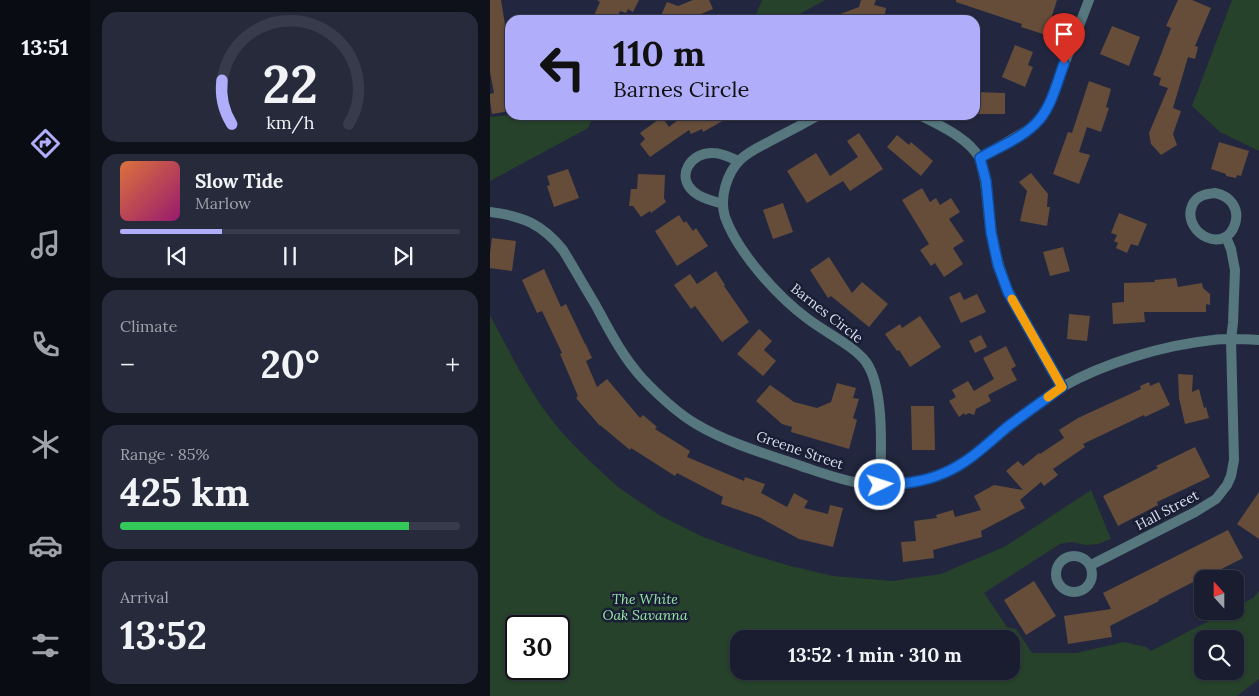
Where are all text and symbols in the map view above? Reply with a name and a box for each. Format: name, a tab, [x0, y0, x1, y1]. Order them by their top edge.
pin	[1043, 13, 1085, 64]
icon: arrive	[1050, 20, 1078, 48]
text: 110 m	[613, 31, 705, 76]
text: 13:51	[21, 33, 69, 61]
icon: left	[530, 35, 595, 100]
text: 22	[262, 51, 318, 117]
text: Barnes Circle	[613, 75, 749, 103]
text: km/h	[266, 111, 314, 134]
icon: directions	[28, 126, 63, 161]
text: Slow Tide	[195, 169, 283, 193]
text: Marlow	[195, 193, 251, 213]
icon: music	[28, 227, 63, 262]
icon: previous	[163, 242, 191, 270]
icon: pause	[276, 242, 304, 270]
icon: next	[389, 242, 417, 270]
street label: Barnes Circle	[787, 279, 867, 347]
text: Climate	[120, 316, 177, 336]
icon: phone	[28, 327, 63, 362]
text: 20°	[261, 340, 319, 388]
text: −	[120, 347, 135, 383]
text: +	[445, 347, 460, 383]
icon: climate	[28, 427, 63, 462]
street label: Greene Street	[754, 427, 847, 474]
text: Range · 85%	[120, 444, 210, 464]
position arrow	[853, 458, 905, 510]
text: 425 km	[120, 468, 249, 516]
street label: Hall Street	[1132, 486, 1202, 534]
icon: car	[28, 528, 63, 563]
north arrow	[1194, 570, 1244, 620]
map controls	[1194, 570, 1244, 680]
text: Arrival	[120, 587, 169, 607]
park label: The White Oak Savanna	[602, 590, 688, 624]
text: 13:52	[120, 611, 207, 659]
speed limit sign: 30	[505, 615, 570, 680]
icon: filters	[28, 628, 63, 663]
button: search	[1194, 630, 1244, 680]
text: 13:52 · 1 min · 310 m	[788, 643, 962, 667]

